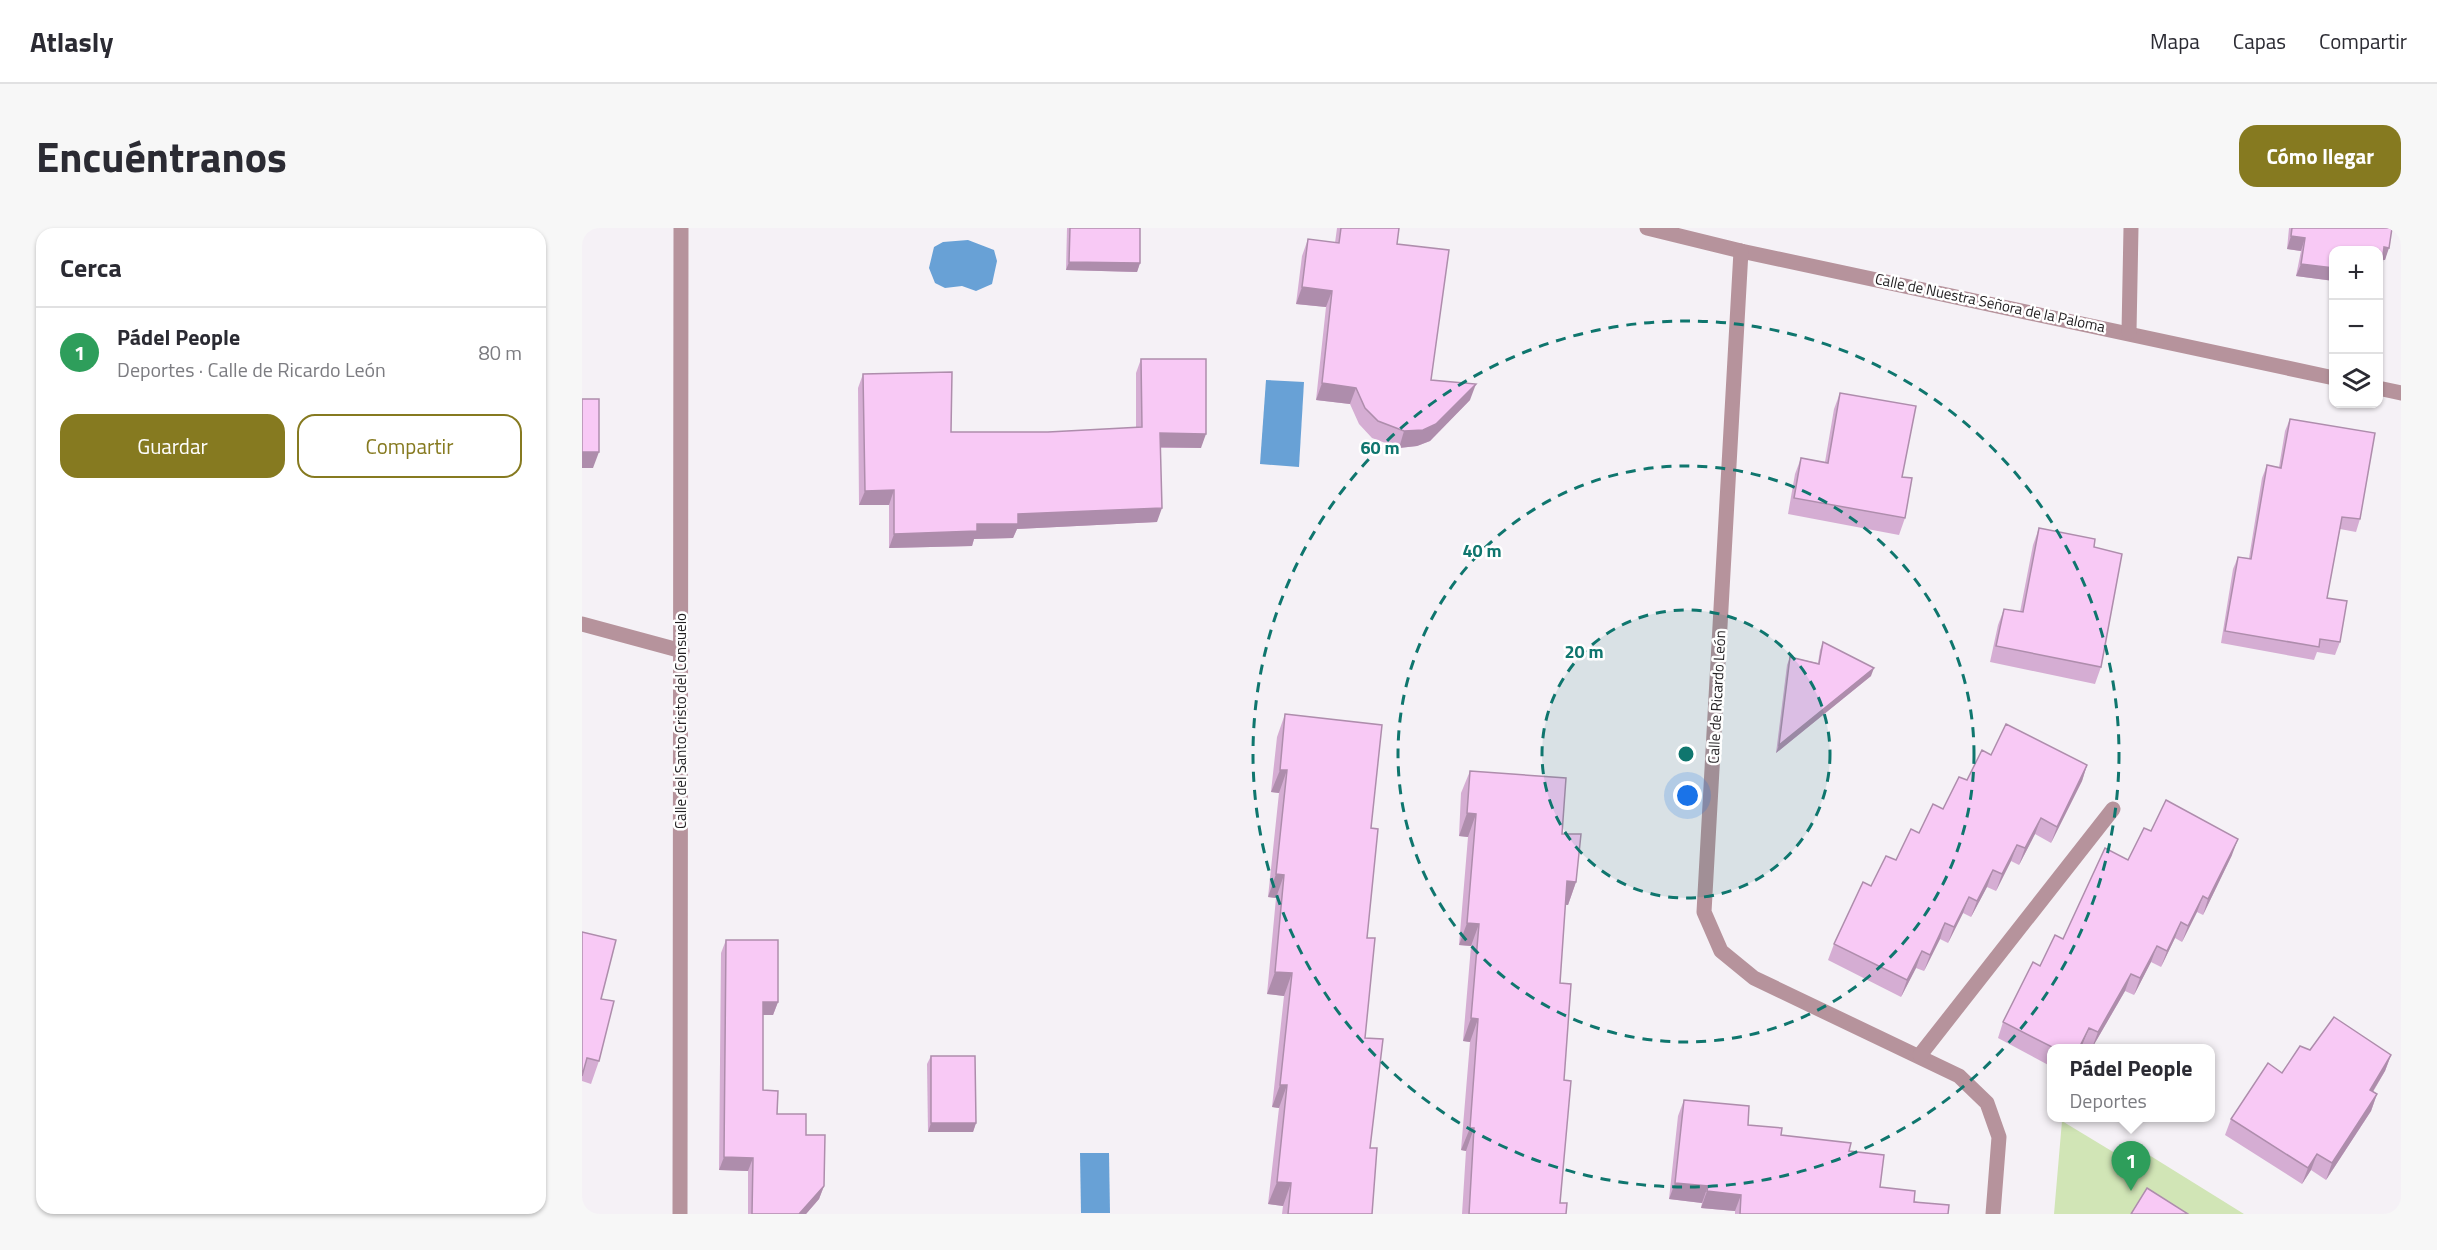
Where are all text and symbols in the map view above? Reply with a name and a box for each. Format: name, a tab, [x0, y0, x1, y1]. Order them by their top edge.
text: Atlasly	[30, 20, 113, 63]
text: Mapa	[2150, 25, 2200, 57]
text: Capas	[2233, 25, 2286, 57]
text: Compartir	[2319, 25, 2407, 57]
text: Encuéntranos	[36, 124, 287, 188]
button: Cómo llegar	[2239, 125, 2401, 187]
map controls	[2329, 246, 2383, 408]
button: +	[2329, 246, 2383, 300]
text: Cerca	[60, 248, 122, 287]
street label: Calle de Nuestra Señora de la Paloma	[1873, 267, 2108, 338]
button: −	[2329, 300, 2383, 354]
text: Pádel People	[117, 320, 240, 354]
text: 1	[74, 337, 85, 368]
text: 80 m	[478, 337, 522, 368]
text: Deportes · Calle de Ricardo León	[117, 354, 386, 385]
button: layers	[2329, 354, 2383, 408]
button: Guardar	[60, 414, 285, 478]
button: Compartir	[297, 414, 522, 478]
text: 60 m	[1360, 434, 1400, 461]
text: 40 m	[1462, 537, 1502, 564]
street label: Calle del Santo Cristo del Consuelo	[669, 613, 692, 829]
street label: Calle de Ricardo León	[1702, 630, 1731, 764]
text: 20 m	[1564, 638, 1604, 665]
centre of rings	[1676, 744, 1696, 764]
your location	[1673, 781, 1702, 810]
popup	[2047, 1044, 2215, 1122]
text: Pádel People	[2069, 1051, 2193, 1085]
text: Deportes	[2069, 1085, 2147, 1116]
pin: 1	[2112, 1142, 2150, 1191]

